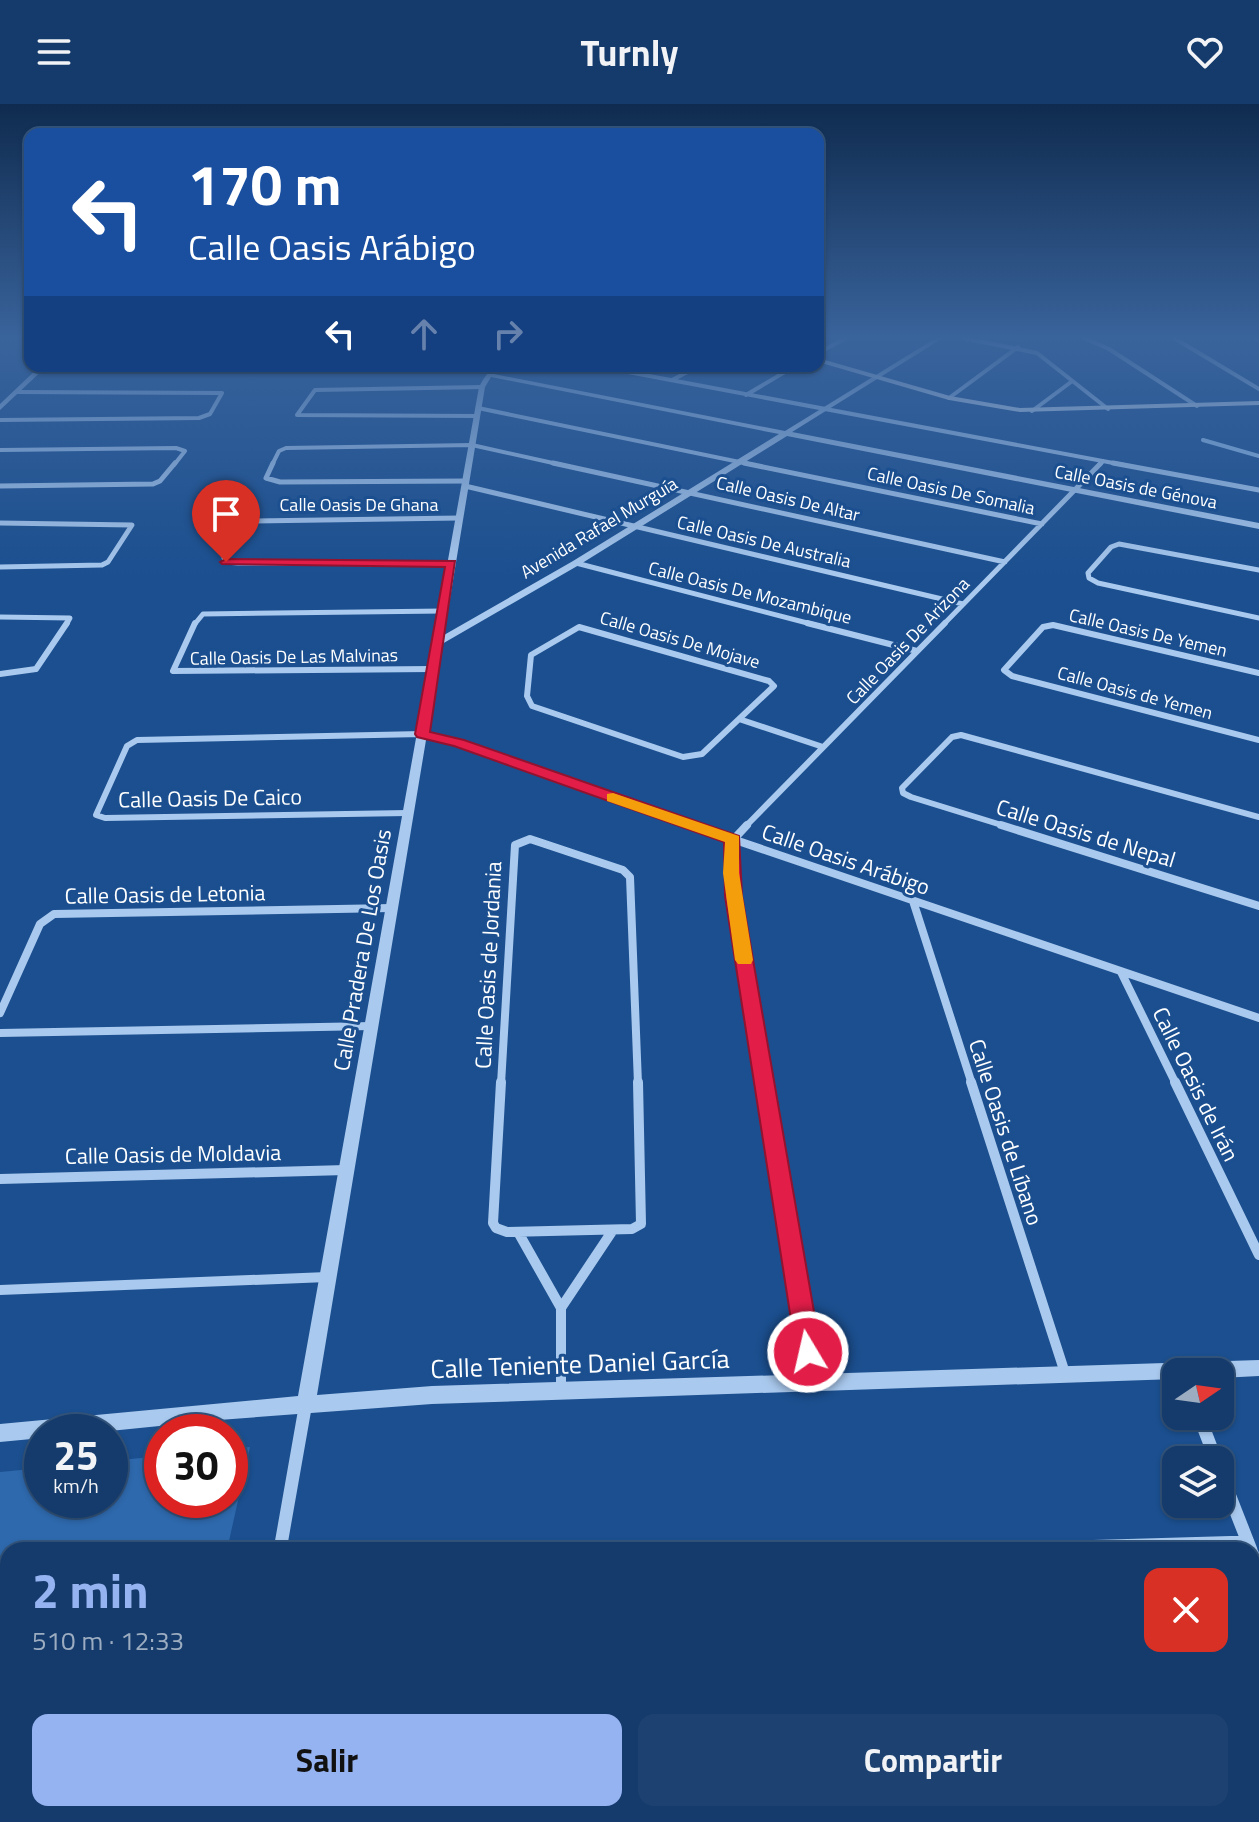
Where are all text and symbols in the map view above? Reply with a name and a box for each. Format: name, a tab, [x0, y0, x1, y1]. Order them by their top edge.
text: Turnly	[581, 25, 678, 80]
icon: menu	[32, 30, 76, 74]
icon: heart	[1183, 30, 1227, 74]
text: 170 m	[188, 142, 341, 227]
icon: left	[56, 160, 160, 264]
text: Calle Oasis Arábigo	[188, 219, 476, 274]
icon: left	[318, 312, 362, 356]
icon: ahead	[402, 312, 446, 356]
icon: right	[486, 312, 530, 356]
street label: Calle Oasis de Génova	[1053, 458, 1220, 516]
street label: Calle Oasis De Somalia	[865, 460, 1037, 521]
street label: Calle Oasis De Altar	[714, 469, 863, 528]
street label: Avenida Rafael Murguía	[515, 470, 682, 585]
pin	[192, 480, 260, 562]
street label: Calle Oasis De Ghana	[280, 491, 438, 518]
icon: arrive	[204, 492, 248, 536]
street label: Calle Oasis De Australia	[674, 508, 854, 575]
street label: Calle Oasis De Mozambique	[646, 554, 855, 631]
street label: Calle Oasis De Arizona	[840, 571, 976, 710]
street label: Calle Oasis De Yemen	[1066, 601, 1230, 664]
street label: Calle Oasis De Mojave	[597, 604, 763, 675]
street label: Calle Oasis De Las Malvinas	[190, 641, 398, 672]
street label: Calle Oasis de Yemen	[1055, 659, 1216, 726]
street label: Calle Oasis De Caico	[118, 779, 302, 817]
street label: Calle Oasis de Nepal	[992, 790, 1180, 876]
street label: Calle Oasis Arábigo	[757, 814, 935, 904]
street label: Calle Pradera De Los Oasis	[324, 826, 400, 1074]
street label: Calle Oasis de Jordania	[466, 860, 510, 1070]
street label: Calle Oasis de Letonia	[64, 875, 266, 913]
street label: Calle Oasis de Irán	[1144, 1001, 1248, 1167]
street label: Calle Oasis de Líbano	[960, 1035, 1052, 1229]
street label: Calle Oasis de Moldavia	[65, 1135, 281, 1173]
position arrow	[766, 1310, 850, 1394]
street label: Calle Teniente Daniel García	[430, 1339, 730, 1388]
north arrow	[1162, 1358, 1234, 1430]
map controls	[1162, 1358, 1234, 1518]
speed limit sign: 30	[144, 1414, 248, 1518]
text: 25	[54, 1425, 98, 1486]
button: layers	[1162, 1446, 1234, 1518]
text: km/h	[53, 1470, 99, 1501]
text: 2 min	[32, 1554, 149, 1627]
button: close	[1144, 1568, 1228, 1652]
text: 510 m · 12:33	[32, 1621, 184, 1660]
button: Salir	[32, 1714, 622, 1806]
button: Compartir	[638, 1714, 1228, 1806]

